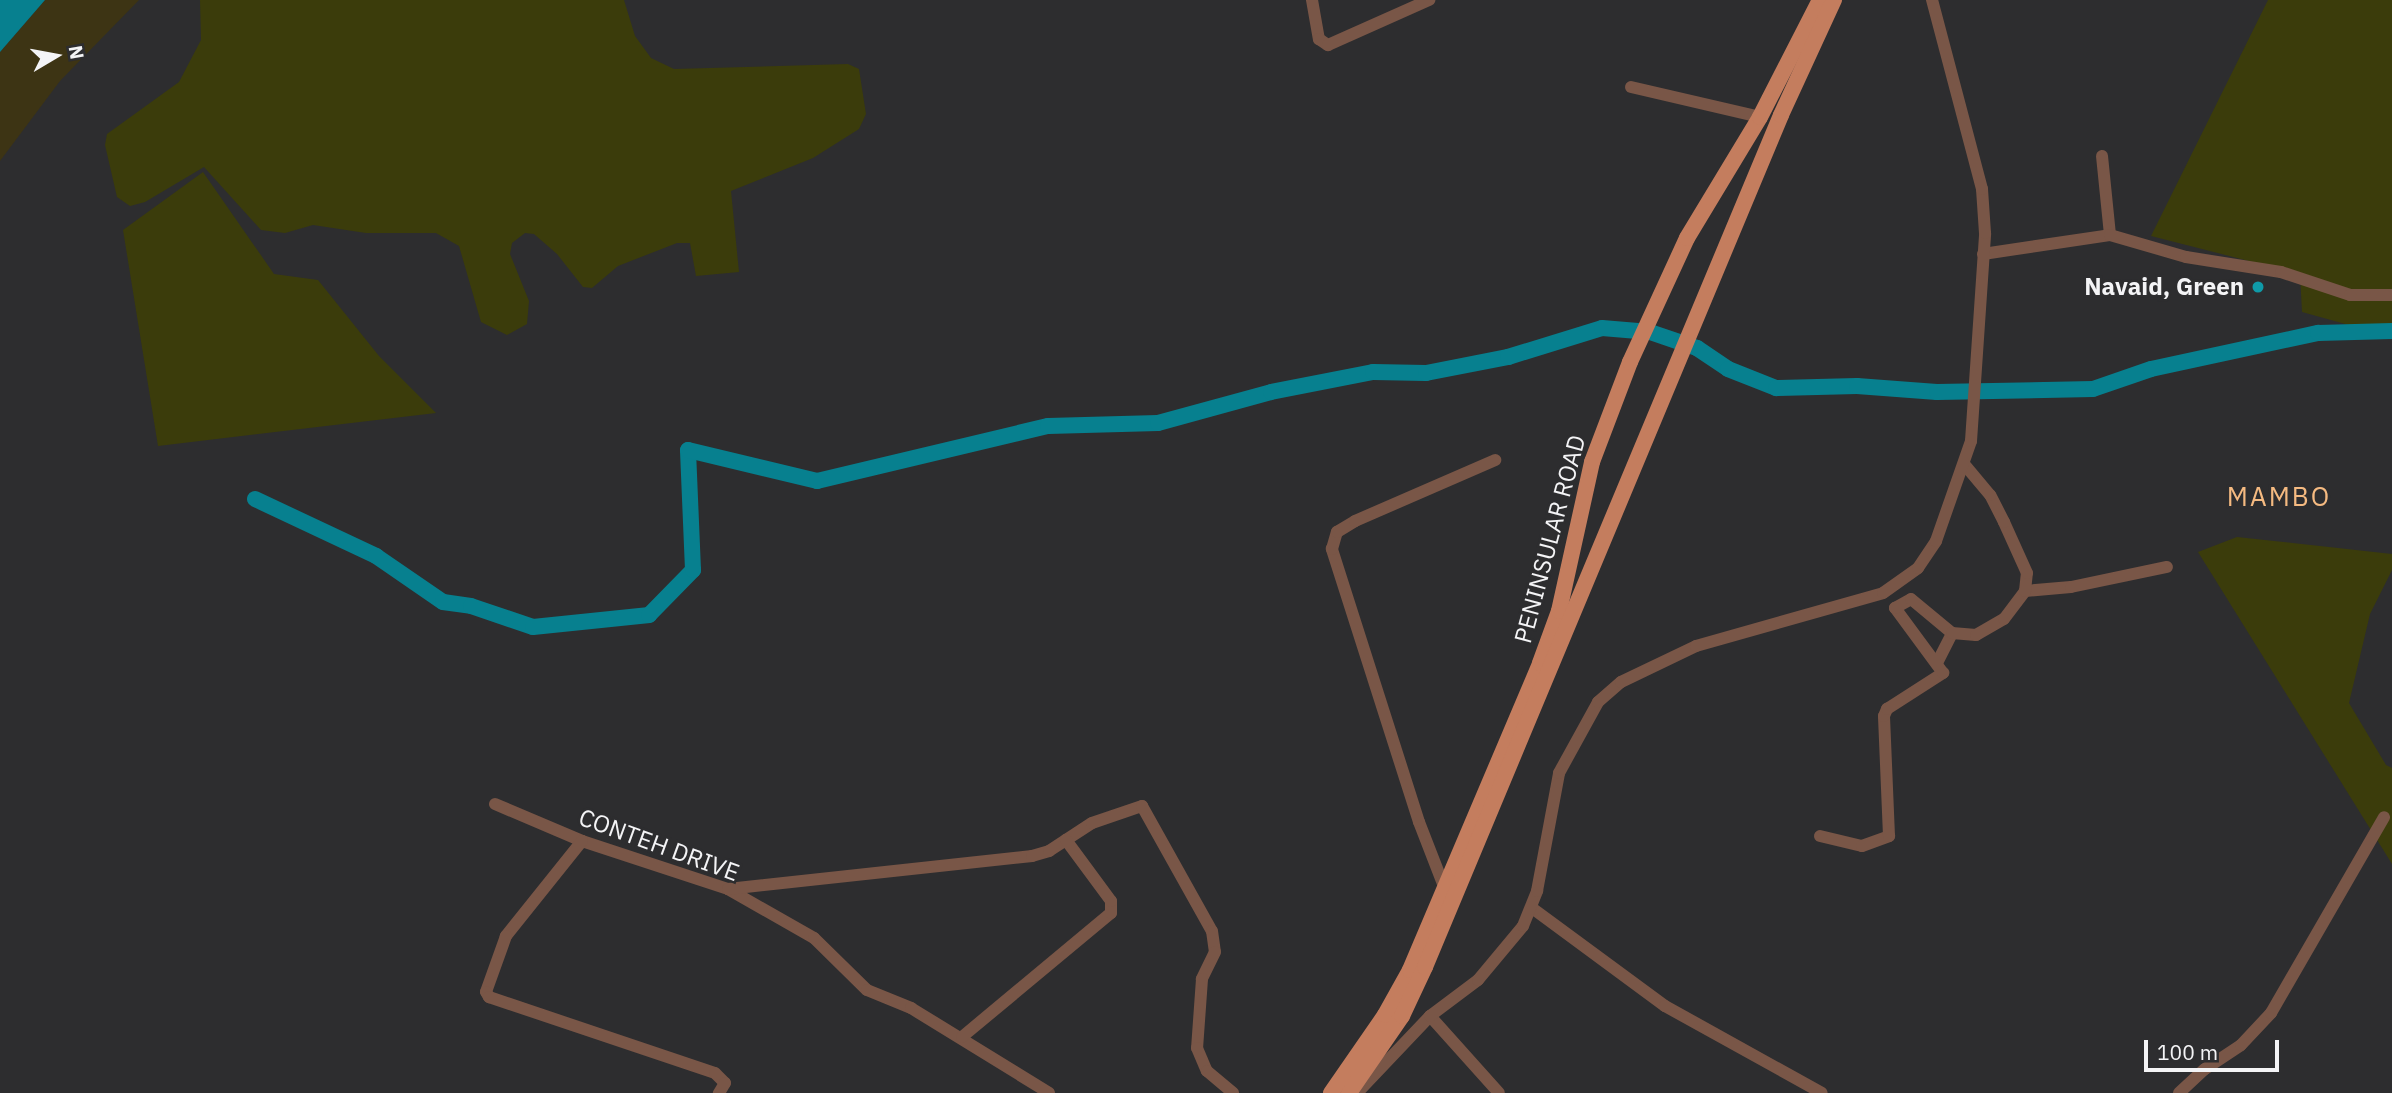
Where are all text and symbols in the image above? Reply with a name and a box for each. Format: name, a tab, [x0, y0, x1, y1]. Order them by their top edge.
north arrow	[21, 21, 91, 91]
text: N	[64, 43, 90, 61]
place label: Navaid, Green	[2084, 273, 2244, 301]
marker: Navaid, Green	[2250, 279, 2266, 295]
street label: PENINSULAR ROAD	[1508, 432, 1592, 646]
district label: MAMBO	[2227, 481, 2331, 513]
street label: CONTEH DRIVE	[575, 803, 743, 887]
scale bar	[2147, 1026, 2282, 1070]
text: 100 m	[2157, 1038, 2218, 1066]

